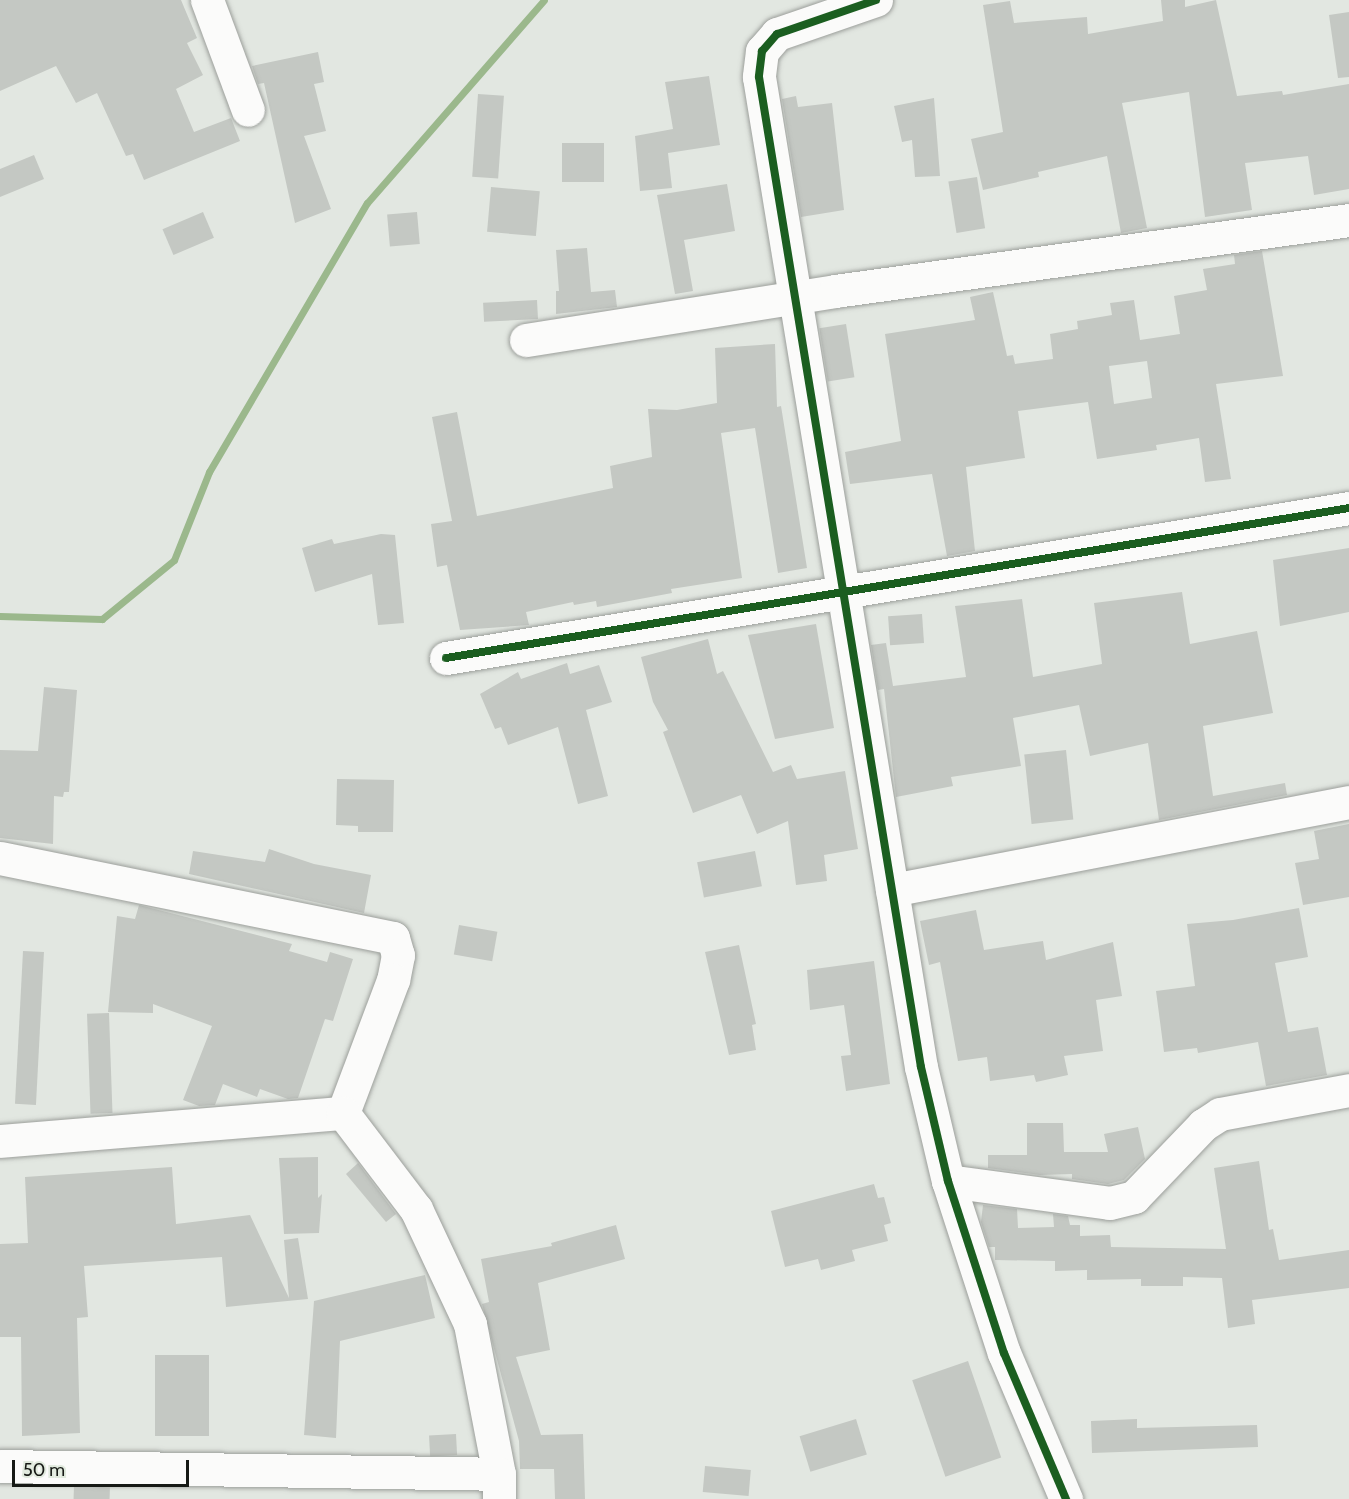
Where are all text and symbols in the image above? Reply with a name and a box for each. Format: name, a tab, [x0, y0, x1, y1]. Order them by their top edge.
scale bar	[15, 1448, 192, 1486]
text: 50 m	[23, 1459, 65, 1481]

